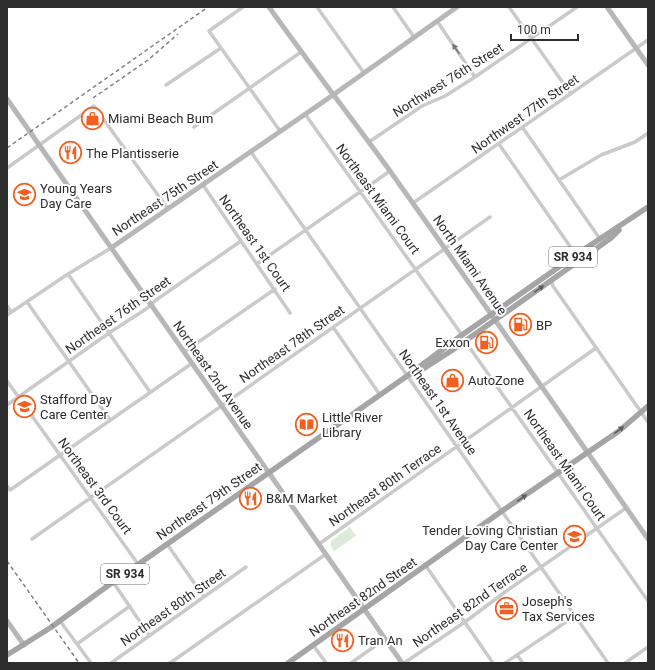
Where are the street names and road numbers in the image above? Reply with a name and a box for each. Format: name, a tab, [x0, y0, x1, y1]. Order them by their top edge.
street label: Northwest 76th Street	[390, 40, 506, 120]
street label: Northwest 77th Street	[469, 71, 581, 157]
street label: Northeast Miami Court	[333, 141, 423, 257]
street label: Northeast 75th Street	[109, 157, 221, 239]
street label: Northeast 1st Court	[216, 192, 294, 294]
street label: North Miami Avenue	[430, 212, 510, 318]
road number: SR 934	[549, 247, 597, 267]
street label: Northeast 76th Street	[63, 273, 173, 357]
street label: Northeast 78th Street	[237, 302, 347, 386]
street label: Northeast 2nd Avenue	[170, 318, 256, 432]
street label: Northeast 1st Avenue	[396, 347, 480, 458]
street label: Northeast Miami Court	[521, 406, 609, 524]
street label: Northeast 3rd Court	[55, 435, 135, 537]
street label: Northeast 80th Terrace	[326, 441, 444, 529]
street label: Northeast 79th Street	[154, 459, 264, 543]
street label: Northeast 82nd Street	[306, 554, 420, 640]
street label: Northeast 82nd Terrace	[410, 560, 530, 650]
road number: SR 934	[101, 564, 149, 584]
street label: Northeast 80th Street	[118, 565, 228, 649]

